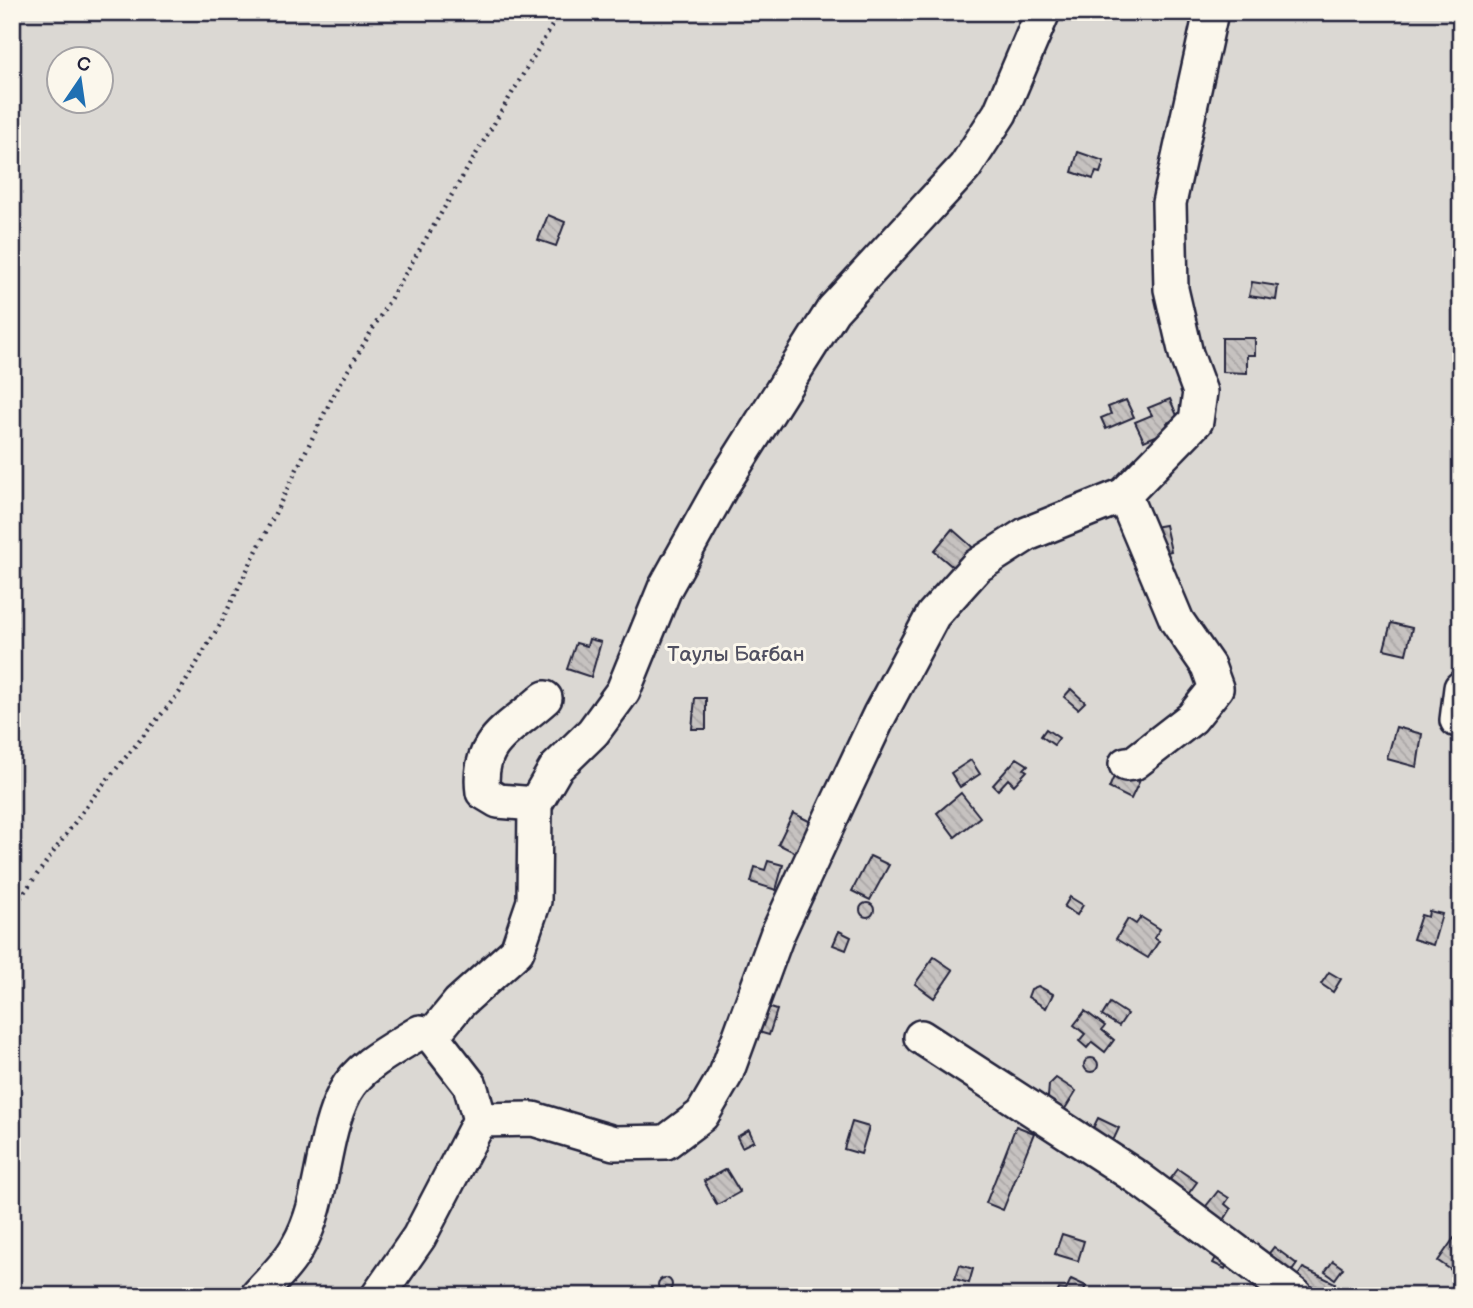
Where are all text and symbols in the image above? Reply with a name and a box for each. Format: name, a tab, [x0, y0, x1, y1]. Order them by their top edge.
north arrow	[46, 46, 116, 116]
text: С	[74, 52, 93, 78]
park label: Таулы Бағбан	[667, 642, 805, 667]

